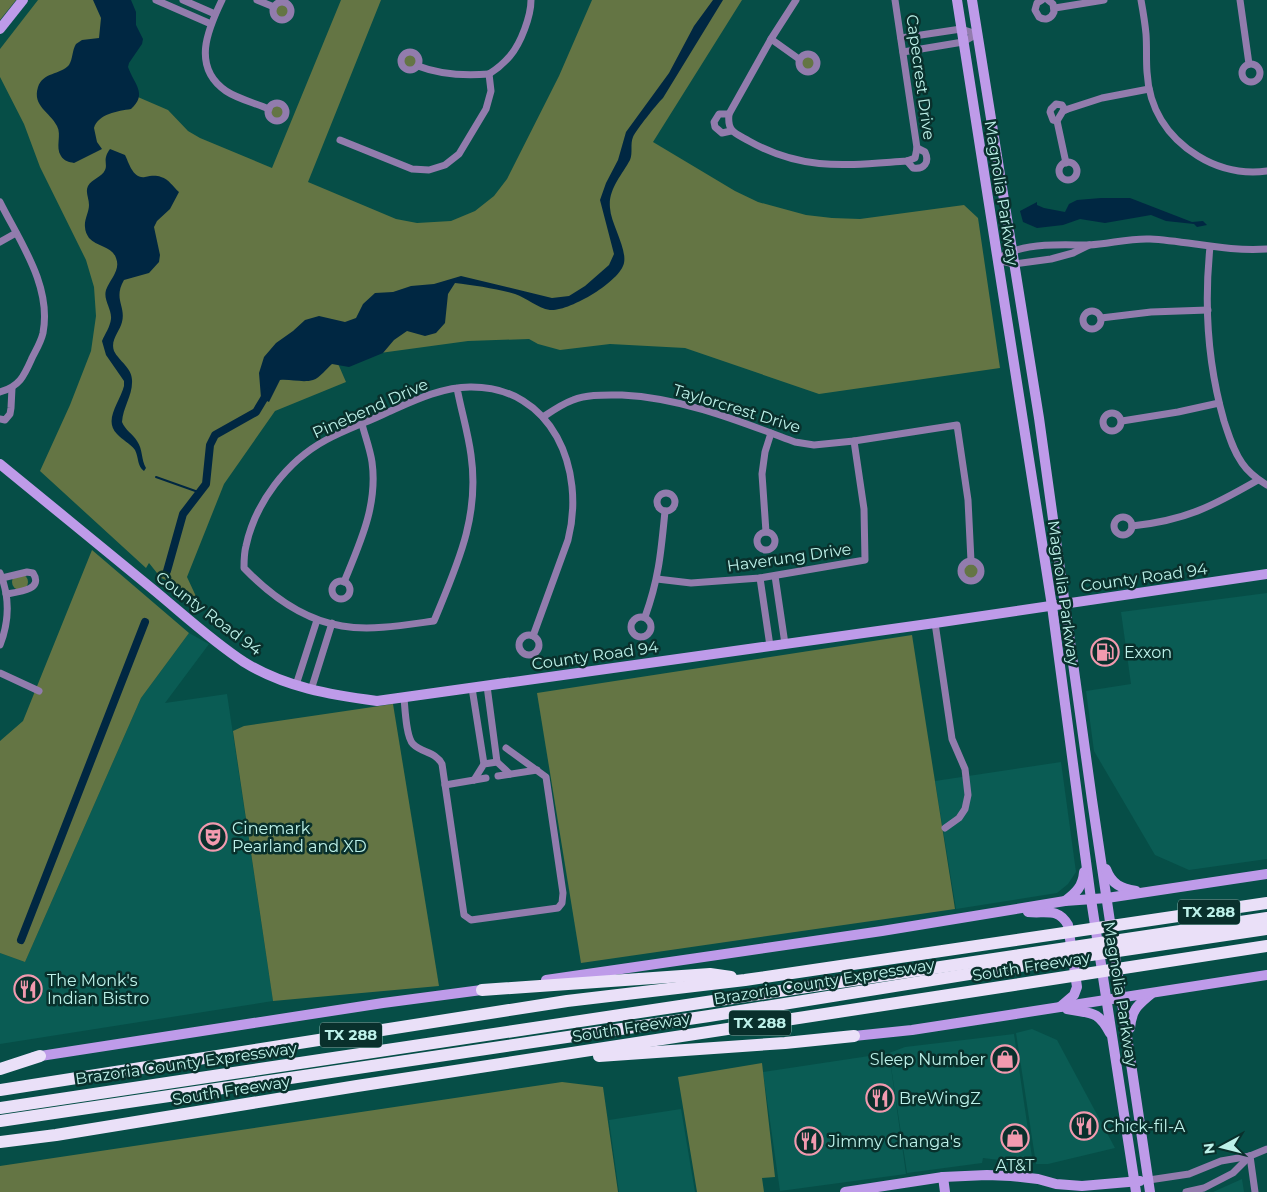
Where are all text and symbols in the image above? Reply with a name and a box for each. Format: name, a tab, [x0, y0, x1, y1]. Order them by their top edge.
street label: Capecrest Drive	[902, 13, 939, 141]
street label: Magnolia Parkway	[981, 119, 1022, 267]
street label: Pinebend Drive	[309, 374, 431, 442]
street label: Taylorcrest Drive	[671, 380, 803, 437]
street label: Magnolia Parkway	[1044, 519, 1083, 667]
street label: Haverung Drive	[726, 539, 853, 576]
street label: County Road 94	[1080, 559, 1209, 596]
street label: County Road 94	[152, 567, 266, 660]
street label: County Road 94	[531, 637, 660, 674]
fuel station icon: Exxon	[1090, 637, 1120, 667]
place label: Exxon	[1124, 643, 1172, 662]
place label: Cinemark Pearland and XD	[232, 819, 367, 856]
theatre icon: Cinemark Pearland and XD	[198, 822, 228, 852]
road number: TX 288	[1178, 900, 1240, 924]
street label: Magnolia Parkway	[1100, 920, 1141, 1068]
street label: South Freeway	[971, 948, 1092, 985]
street label: Brazoria County Expressway	[712, 955, 936, 1008]
place label: The Monk's Indian Bistro	[47, 971, 149, 1008]
restaurant icon: The Monk's Indian Bistro	[13, 974, 43, 1004]
street label: South Freeway	[571, 1009, 692, 1046]
road number: TX 288	[729, 1010, 791, 1036]
road number: TX 288	[320, 1022, 382, 1048]
street label: Brazoria County Expressway	[74, 1038, 298, 1088]
shop icon: Sleep Number	[990, 1044, 1020, 1074]
place label: Sleep Number	[870, 1050, 986, 1069]
street label: South Freeway	[171, 1072, 292, 1109]
restaurant icon: BreWingZ	[865, 1083, 895, 1113]
place label: BreWingZ	[899, 1089, 981, 1108]
restaurant icon: Chick-fil-A	[1069, 1111, 1099, 1141]
place label: Chick-fil-A	[1103, 1117, 1186, 1136]
north arrow	[1197, 1122, 1247, 1172]
shop icon: AT&T	[1000, 1123, 1030, 1153]
restaurant icon: Jimmy Changa's	[794, 1126, 824, 1156]
place label: Jimmy Changa's	[827, 1132, 961, 1151]
text: N	[1199, 1142, 1219, 1155]
place label: AT&T	[996, 1156, 1035, 1175]

